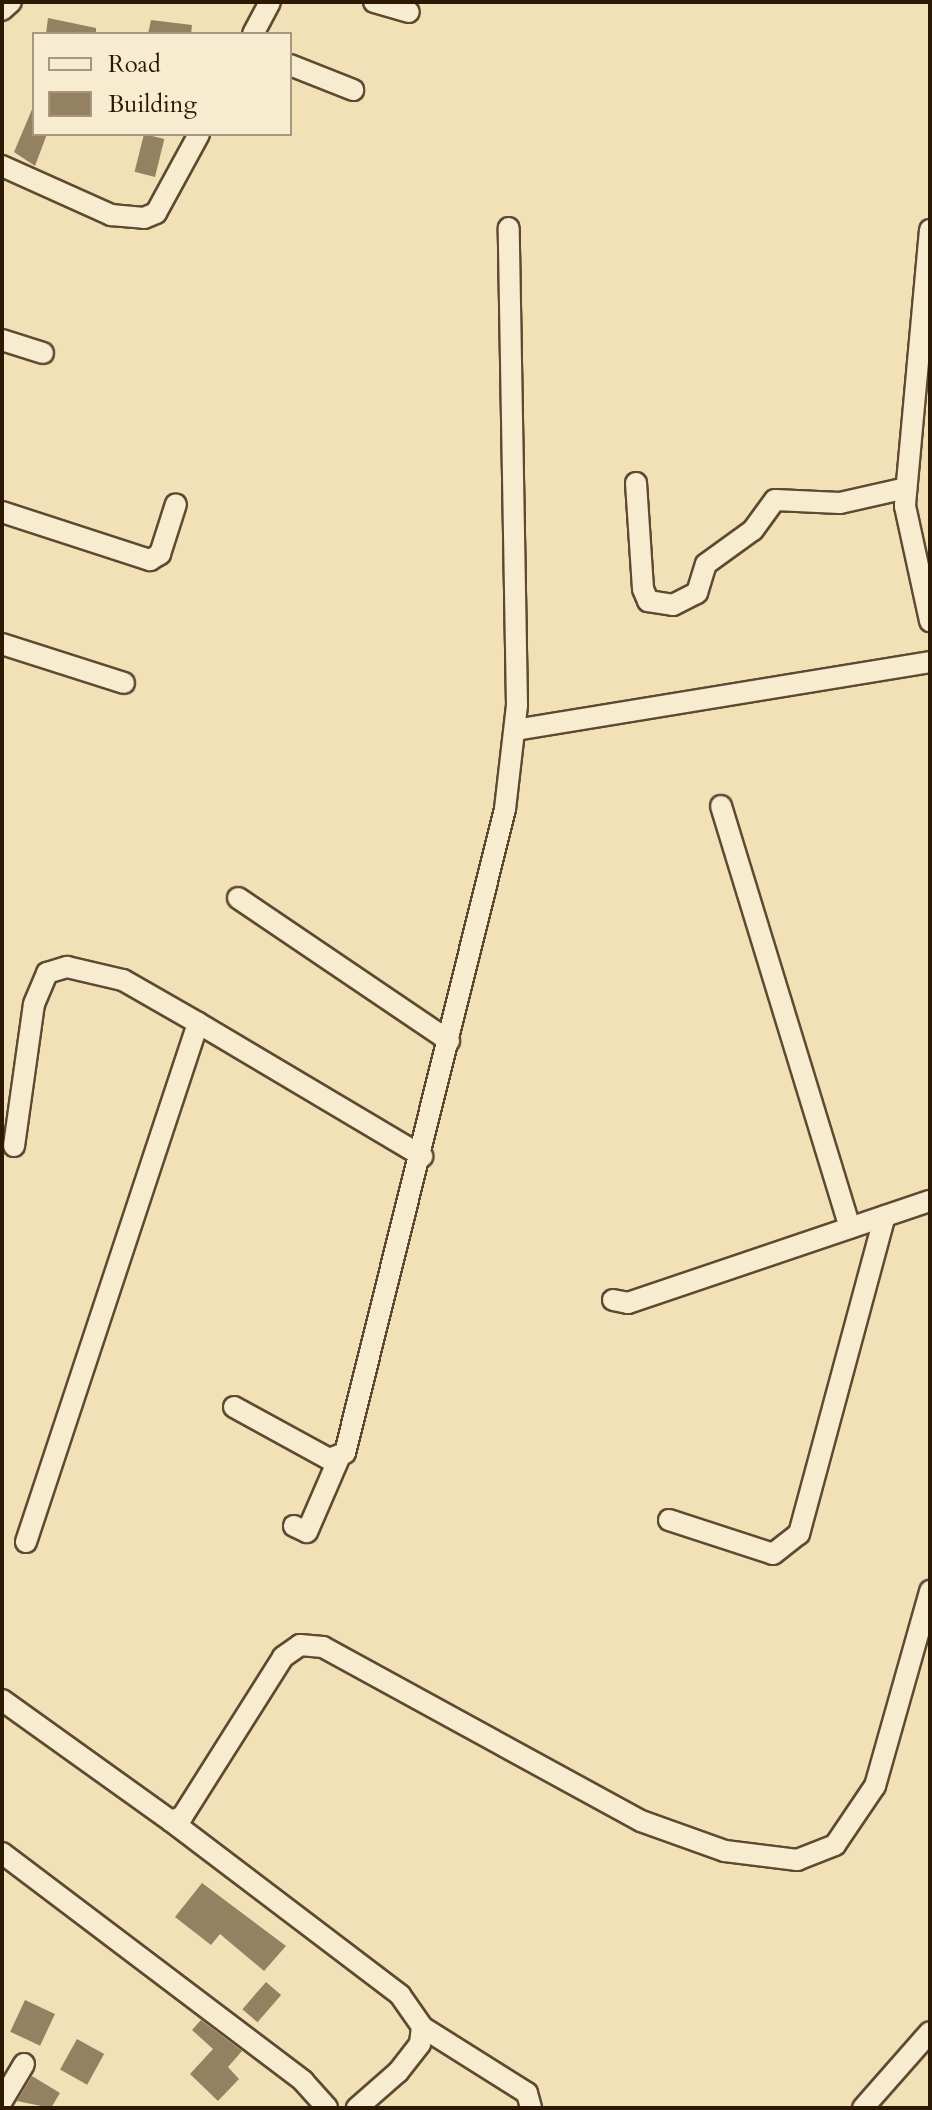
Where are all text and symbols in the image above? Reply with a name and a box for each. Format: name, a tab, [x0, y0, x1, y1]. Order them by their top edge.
legend	[32, 32, 292, 136]
text: Road	[108, 48, 161, 81]
text: Building	[108, 88, 197, 121]

